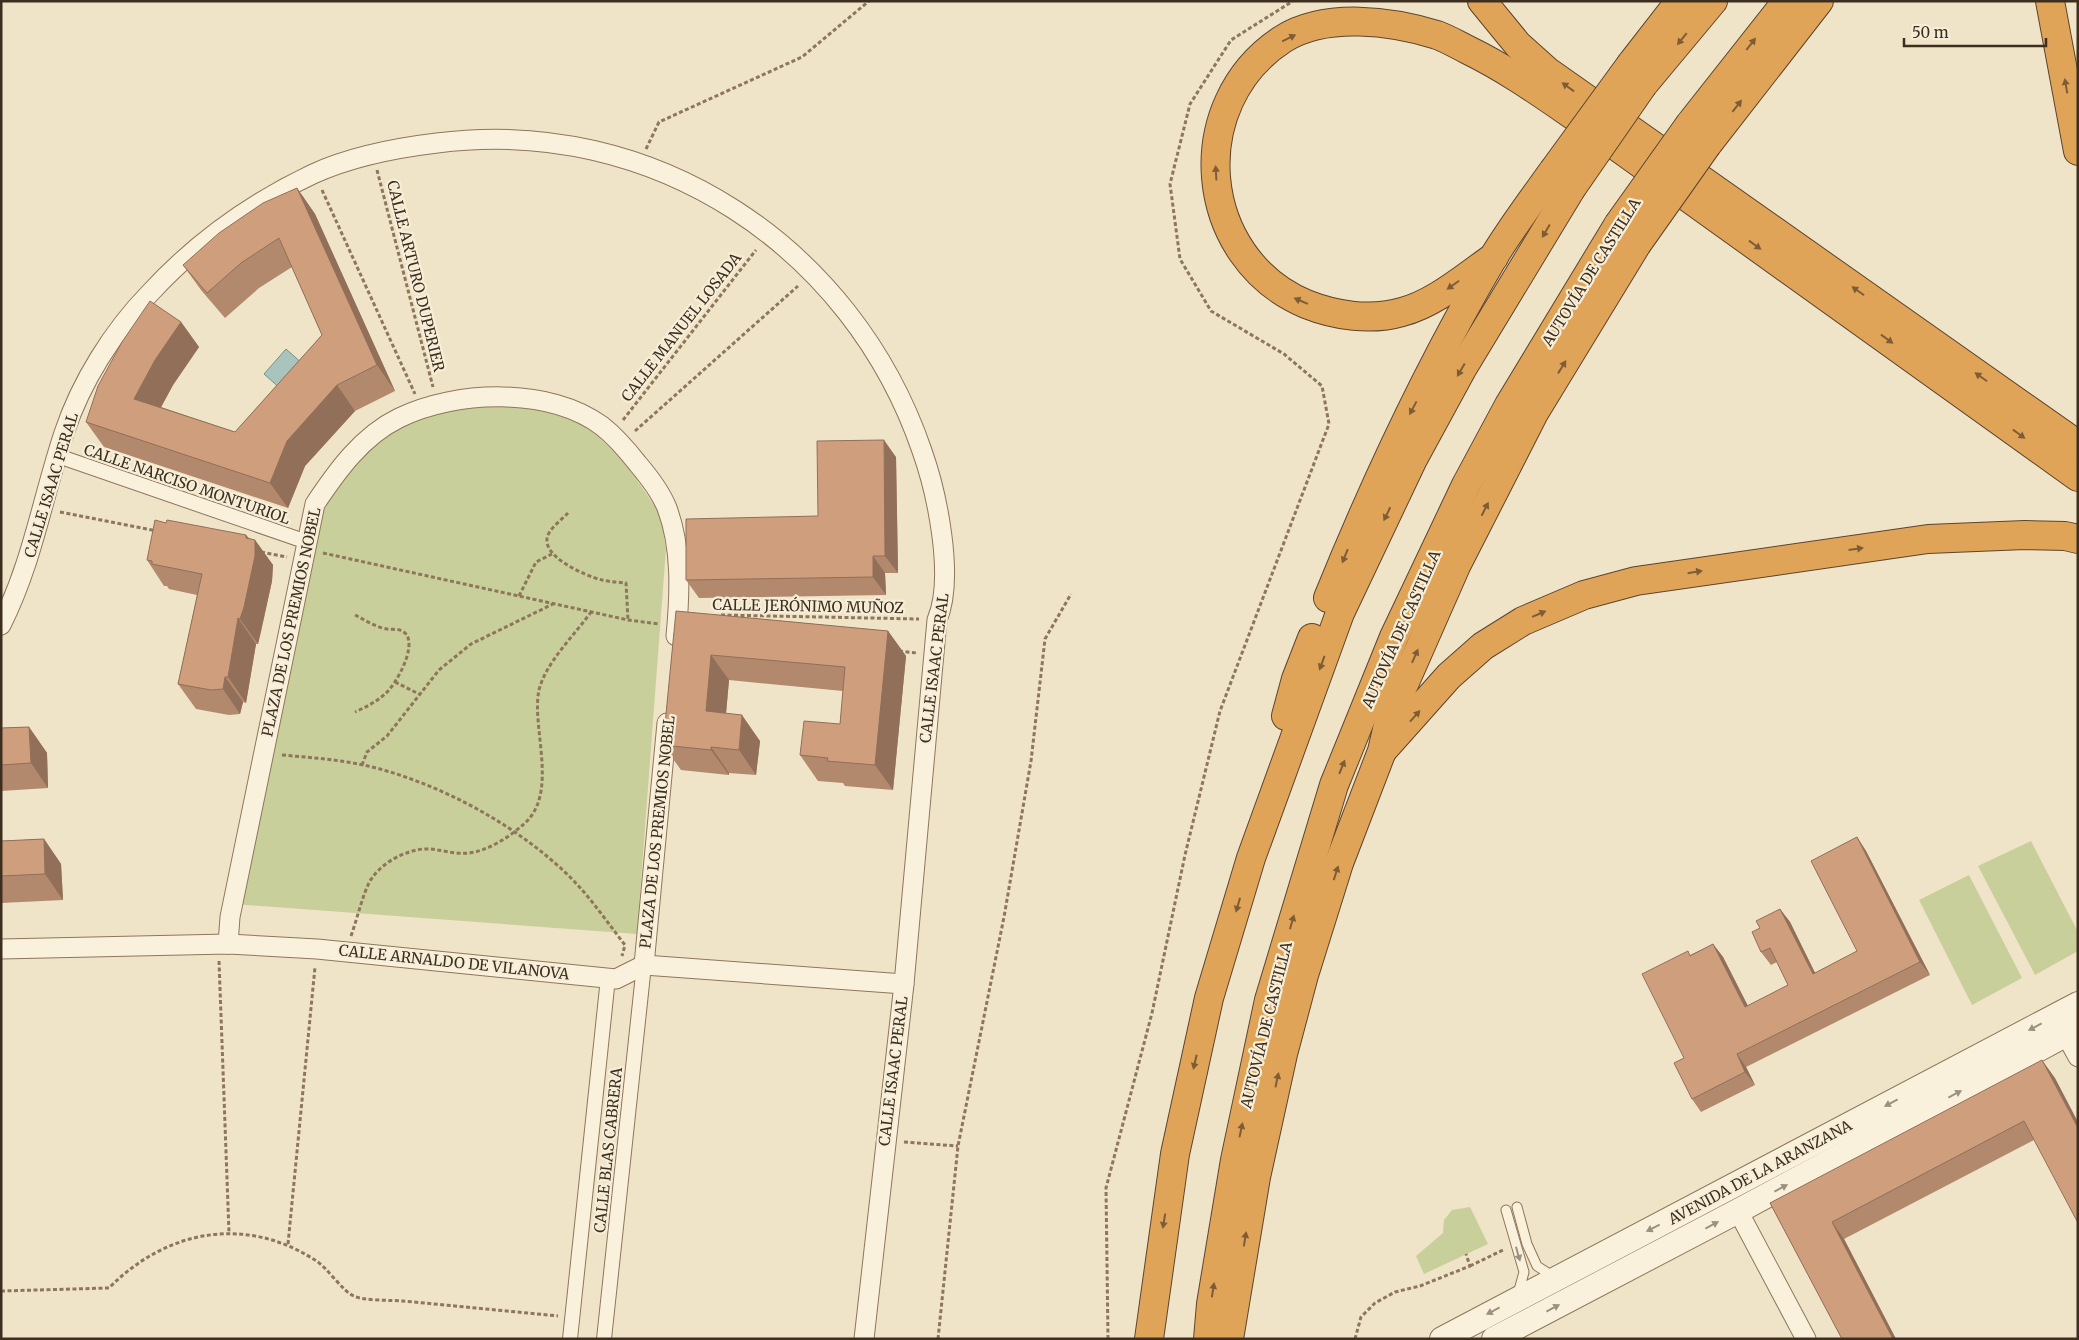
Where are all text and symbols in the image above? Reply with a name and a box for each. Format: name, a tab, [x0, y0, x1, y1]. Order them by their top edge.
scale bar	[1904, 15, 2046, 47]
text: 50 m	[1912, 23, 1949, 42]
one-way arrow	[1676, 32, 1687, 45]
one-way arrow	[1281, 34, 1296, 42]
one-way arrow	[1746, 38, 1757, 51]
one-way arrow	[2061, 78, 2069, 94]
one-way arrow	[1561, 82, 1575, 92]
one-way arrow	[1732, 100, 1743, 113]
one-way arrow	[1212, 165, 1220, 181]
street label: CALLE ARTURO DUPERIER	[383, 178, 449, 374]
street label: AUTOVÍA DE CASTILLA	[1536, 194, 1645, 350]
one-way arrow	[1541, 225, 1551, 238]
one-way arrow	[1748, 239, 1761, 250]
street label: CALLE MANUEL LOSADA	[617, 248, 745, 405]
one-way arrow	[1447, 280, 1460, 290]
one-way arrow	[1851, 286, 1865, 296]
one-way arrow	[1294, 297, 1308, 305]
one-way arrow	[1880, 334, 1894, 344]
one-way arrow	[1558, 360, 1567, 373]
one-way arrow	[1457, 363, 1466, 376]
one-way arrow	[1974, 372, 1988, 382]
one-way arrow	[1409, 401, 1417, 415]
street label: CALLE ISAAC PERAL	[20, 410, 82, 560]
one-way arrow	[2012, 429, 2026, 439]
street label: CALLE NARCISO MONTURIOL	[81, 440, 293, 529]
one-way arrow	[1481, 502, 1489, 516]
street label: PLAZA DE LOS PREMIOS NOBEL	[257, 505, 325, 738]
one-way arrow	[1383, 507, 1391, 521]
one-way arrow	[1849, 545, 1865, 553]
street label: AUTOVÍA DE CASTILLA	[1356, 546, 1445, 712]
one-way arrow	[1341, 549, 1349, 563]
one-way arrow	[1688, 567, 1704, 575]
street label: CALLE ISAAC PERAL	[915, 591, 953, 744]
street label: CALLE JERÓNIMO MUÑOZ	[712, 594, 904, 617]
one-way arrow	[1532, 610, 1547, 617]
one-way arrow	[1412, 649, 1420, 663]
one-way arrow	[1318, 656, 1326, 671]
one-way arrow	[1409, 710, 1421, 722]
street label: PLAZA DE LOS PREMIOS NOBEL	[635, 714, 679, 949]
one-way arrow	[1338, 760, 1346, 774]
one-way arrow	[1332, 865, 1340, 880]
one-way arrow	[1233, 897, 1241, 912]
one-way arrow	[1289, 914, 1297, 929]
street label: AUTOVÍA DE CASTILLA	[1235, 939, 1296, 1111]
street label: CALLE ARNALDO DE VILANOVA	[338, 940, 571, 984]
street label: CALLE ISAAC PERAL	[874, 994, 912, 1147]
one-way arrow	[2027, 1023, 2042, 1031]
one-way arrow	[1191, 1054, 1199, 1069]
street label: CALLE BLAS CABRERA	[590, 1066, 626, 1234]
one-way arrow	[1273, 1072, 1281, 1087]
one-way arrow	[1948, 1090, 1962, 1099]
one-way arrow	[1884, 1099, 1898, 1107]
street label: AVENIDA DE LA ARANZANA	[1664, 1115, 1855, 1229]
one-way arrow	[1237, 1123, 1245, 1138]
one-way arrow	[1774, 1184, 1789, 1192]
one-way arrow	[1160, 1213, 1168, 1229]
one-way arrow	[1705, 1221, 1720, 1229]
one-way arrow	[1646, 1224, 1660, 1232]
one-way arrow	[1242, 1231, 1250, 1247]
one-way arrow	[1515, 1247, 1523, 1262]
one-way arrow	[1210, 1282, 1218, 1298]
one-way arrow	[1546, 1304, 1560, 1312]
one-way arrow	[1486, 1307, 1500, 1316]

